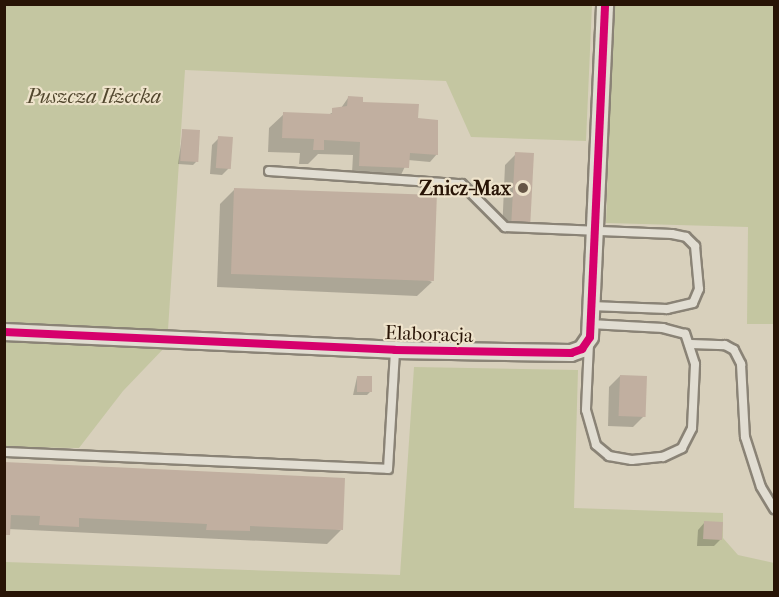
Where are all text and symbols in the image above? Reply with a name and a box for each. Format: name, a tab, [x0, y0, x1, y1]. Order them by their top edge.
park label: Puszcza Iłżecka	[27, 84, 161, 108]
place label: Znicz-Max	[419, 176, 511, 200]
marker: Znicz-Max	[516, 181, 530, 195]
street label: Elaboracja	[384, 320, 474, 348]

